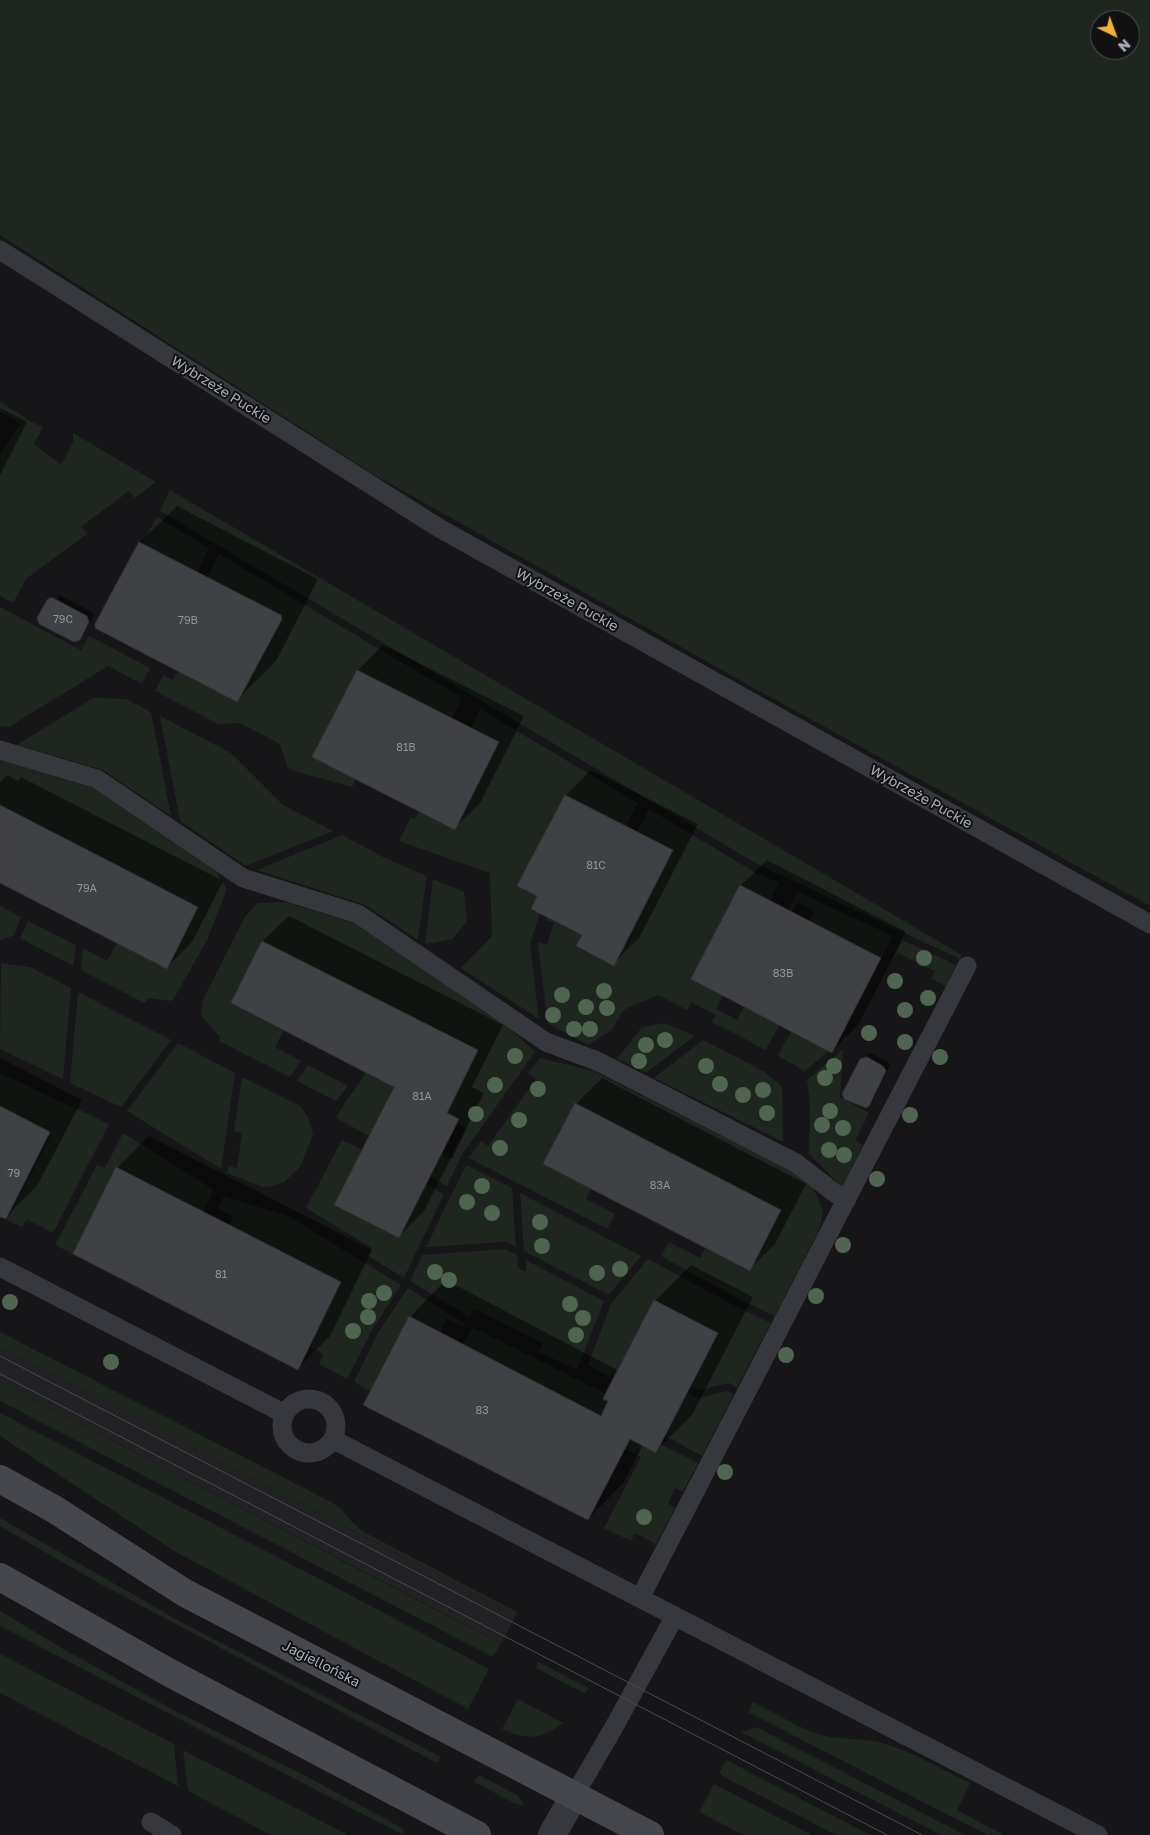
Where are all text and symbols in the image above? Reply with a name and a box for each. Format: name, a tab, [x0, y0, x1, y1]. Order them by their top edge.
north arrow	[1090, 10, 1140, 60]
text: N	[1115, 36, 1134, 56]
street label: Wybrzeże Puckie	[168, 353, 274, 427]
street label: Wybrzeże Puckie	[513, 565, 621, 635]
house number: 79C	[53, 613, 73, 627]
house number: 79B	[178, 614, 198, 628]
house number: 81B	[396, 741, 416, 755]
street label: Wybrzeże Puckie	[867, 762, 975, 832]
house number: 81C	[586, 859, 606, 873]
house number: 79A	[77, 882, 97, 896]
house number: 83B	[773, 967, 793, 981]
house number: 81A	[412, 1090, 432, 1104]
house number: 79	[8, 1167, 20, 1181]
house number: 83A	[650, 1179, 670, 1193]
house number: 81	[215, 1268, 227, 1282]
house number: 83	[475, 1404, 489, 1418]
street label: Jagiellońska	[279, 1637, 363, 1691]

